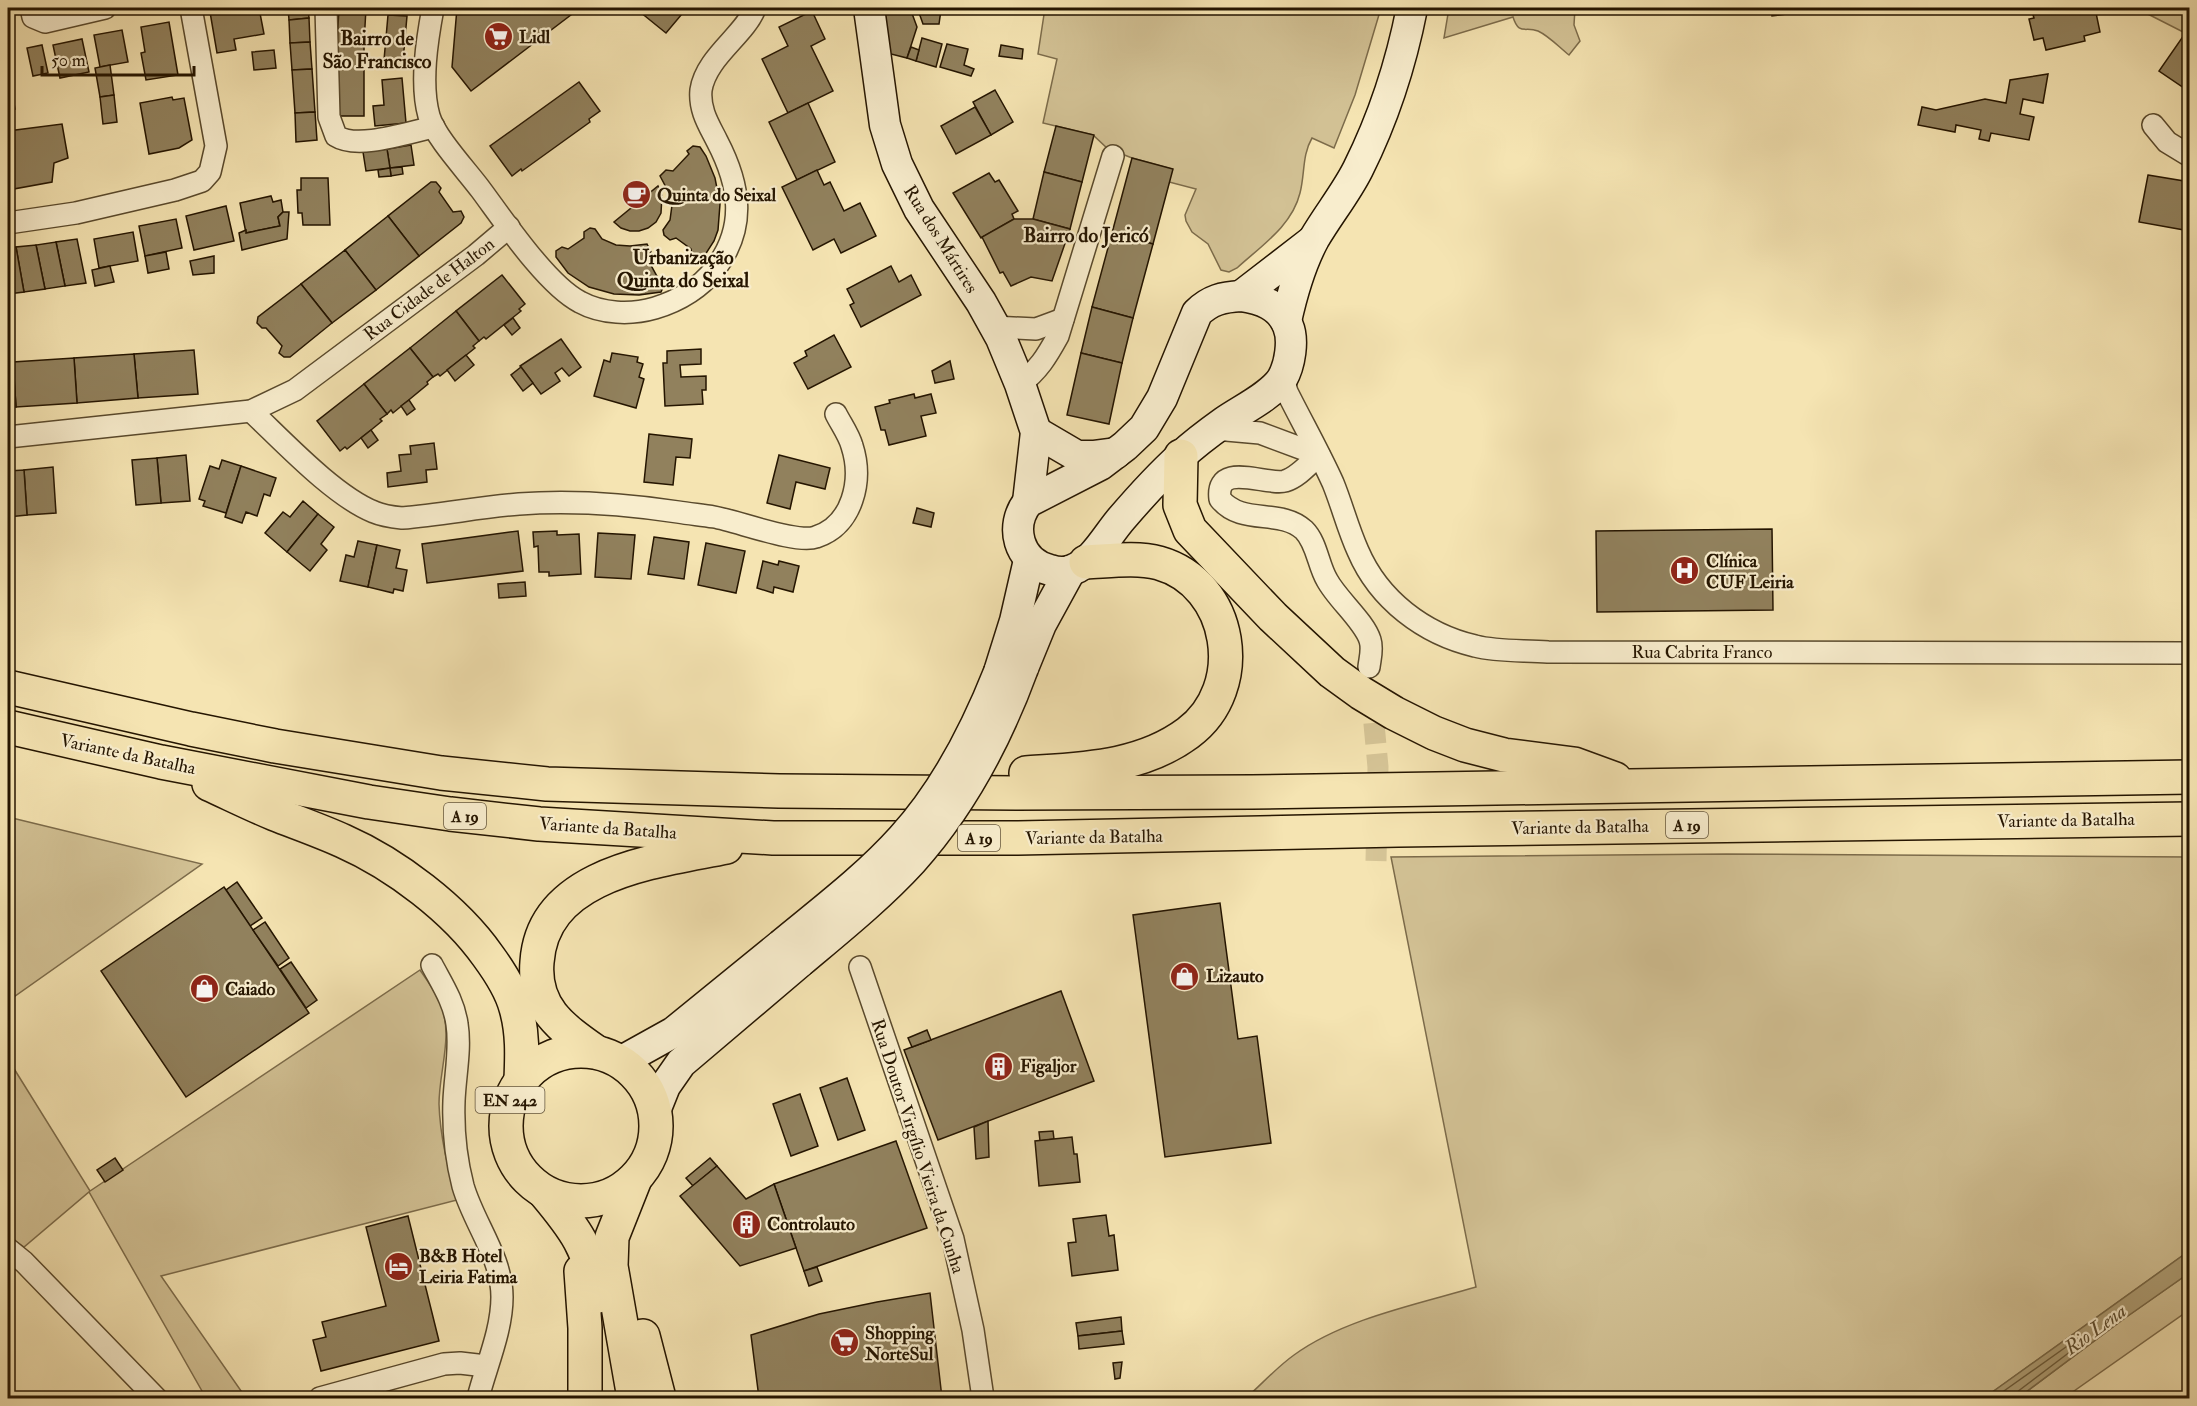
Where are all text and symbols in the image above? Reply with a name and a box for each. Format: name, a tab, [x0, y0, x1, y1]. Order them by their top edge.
supermarket icon: Lidl	[482, 21, 514, 53]
district label: Bairro de São Francisco	[322, 26, 432, 74]
place label: Lidl	[519, 26, 551, 49]
scale bar	[42, 39, 194, 77]
text: 50 m	[51, 49, 86, 72]
cafe icon: Quinta do Seixal	[620, 179, 652, 211]
street label: Rua dos Mártires	[898, 181, 983, 298]
place label: Quinta do Seixal	[657, 184, 777, 207]
district label: Bairro do Jericó	[1023, 223, 1149, 248]
street label: Rua Cidade de Halton	[359, 233, 499, 346]
district label: Urbanização Quinta do Seixal	[617, 245, 750, 293]
place label: Clínica CUF Leiria	[1706, 550, 1794, 594]
hospital icon: Clínica CUF Leiria	[1669, 555, 1701, 587]
street label: Rua Cabrita Franco	[1632, 641, 1773, 664]
street label: Variante da Batalha	[58, 729, 198, 780]
road number: A 19	[444, 803, 486, 829]
street label: Variante da Batalha	[1997, 808, 2136, 833]
street label: Variante da Batalha	[538, 812, 678, 845]
road number: A 19	[1666, 812, 1708, 838]
street label: Variante da Batalha	[1511, 815, 1650, 840]
road number: A 19	[958, 825, 1000, 851]
street label: Variante da Batalha	[1025, 825, 1164, 850]
shop icon: Lizauto	[1169, 960, 1201, 992]
place label: Lizauto	[1206, 965, 1264, 988]
shop icon: Caiado	[188, 973, 220, 1005]
place label: Caiado	[225, 978, 276, 1001]
street label: Rua Doutor Virgílio Vieira da Cunha	[865, 1016, 970, 1277]
building icon: Figaljor	[983, 1050, 1015, 1082]
place label: Figaljor	[1020, 1055, 1077, 1078]
road number: EN 242	[476, 1087, 544, 1113]
building icon: Controlauto	[730, 1208, 762, 1240]
place label: Controlauto	[767, 1213, 855, 1236]
place label: B&B Hotel Leiria Fatima	[419, 1245, 518, 1289]
hotel icon: B&B Hotel Leiria Fatima	[382, 1250, 414, 1282]
water label: Rio Lena	[2058, 1298, 2131, 1361]
place label: Shopping NorteSul	[864, 1322, 935, 1366]
supermarket icon: Shopping NorteSul	[828, 1327, 860, 1359]

